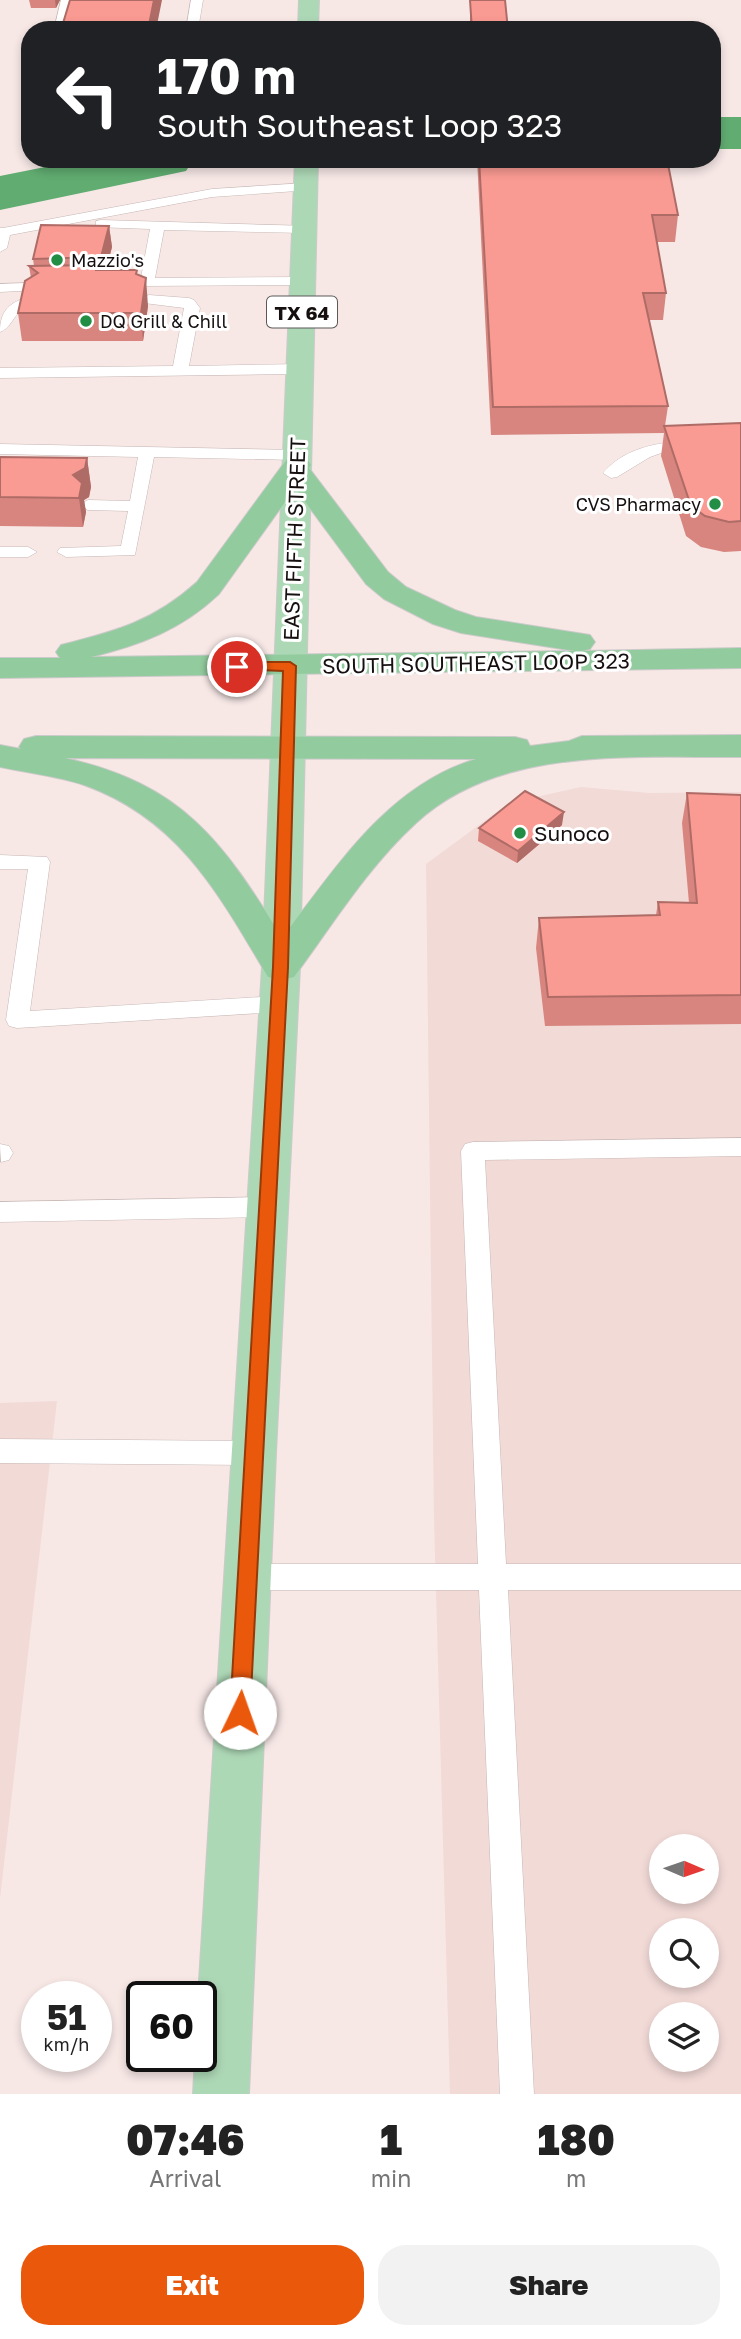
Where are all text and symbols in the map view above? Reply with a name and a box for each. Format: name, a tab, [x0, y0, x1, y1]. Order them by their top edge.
text: 170 m	[157, 46, 296, 105]
icon: left	[42, 49, 133, 140]
text: South Southeast Loop 323	[157, 106, 562, 144]
place label: Mazzio's	[71, 249, 144, 271]
marker: Mazzio's	[49, 252, 65, 268]
road number: TX 64	[267, 296, 337, 328]
place label: DQ Grill & Chill	[100, 310, 227, 332]
marker: DQ Grill & Chill	[78, 313, 94, 329]
street label: EAST FIFTH STREET	[277, 437, 311, 641]
place label: CVS Pharmacy	[576, 493, 701, 515]
marker: CVS Pharmacy	[707, 496, 723, 512]
pin	[207, 637, 267, 697]
street label: SOUTH SOUTHEAST LOOP 323	[322, 647, 630, 679]
icon: arrive	[218, 648, 256, 686]
place label: Sunoco	[534, 820, 610, 846]
marker: Sunoco	[512, 825, 528, 841]
position arrow	[203, 1676, 277, 1750]
north arrow	[649, 1834, 719, 1904]
map controls	[649, 1834, 719, 2072]
button: search	[649, 1918, 719, 1988]
speed limit sign: 60	[126, 1981, 217, 2072]
text: 51	[47, 1996, 86, 2038]
button: layers	[649, 2002, 719, 2072]
text: km/h	[44, 2033, 89, 2055]
text: 07:46	[126, 2114, 245, 2164]
text: 1	[380, 2114, 402, 2164]
text: 180	[537, 2114, 615, 2164]
text: Arrival	[149, 2164, 221, 2192]
text: min	[371, 2164, 411, 2192]
text: m	[566, 2164, 586, 2192]
button: Exit	[21, 2245, 364, 2325]
button: Share	[378, 2245, 720, 2325]

